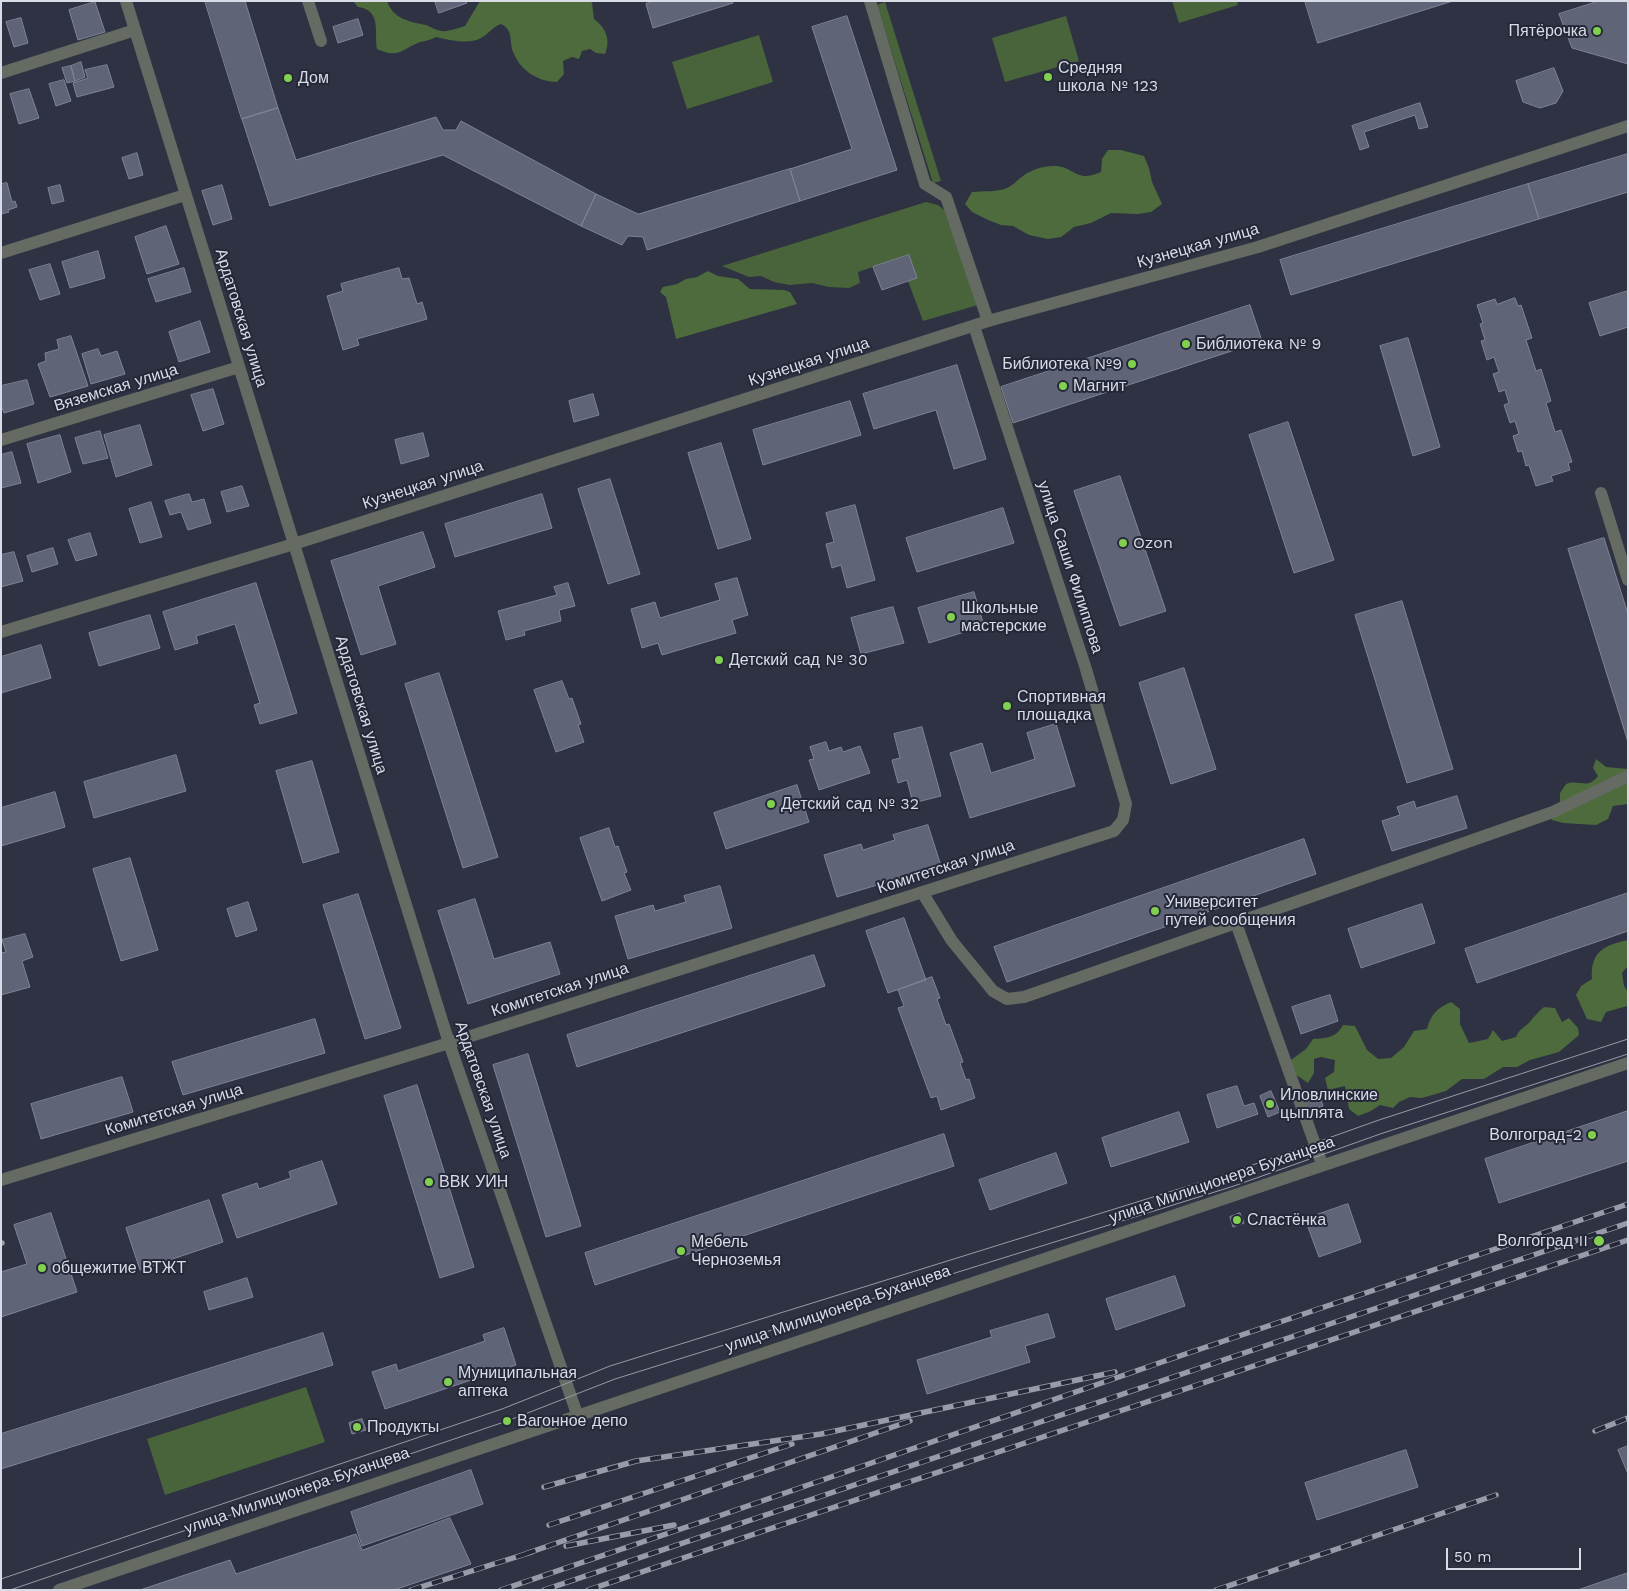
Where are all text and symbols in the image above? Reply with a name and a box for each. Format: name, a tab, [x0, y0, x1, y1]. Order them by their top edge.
place label: Пятёрочка	[1509, 21, 1587, 41]
marker: Пятёрочка	[1591, 25, 1603, 37]
place label: Средняя школа № 123	[1058, 58, 1158, 96]
place label: Дом	[298, 68, 329, 88]
marker: Средняя школа № 123	[1042, 71, 1054, 83]
marker: Дом	[282, 72, 294, 84]
street label: Кузнецкая улица	[1135, 219, 1261, 273]
street label: Ардатовская улица	[211, 246, 271, 390]
street label: Кузнецкая улица	[746, 333, 872, 391]
place label: Библиотека № 9	[1196, 334, 1321, 354]
marker: Библиотека № 9	[1180, 338, 1192, 350]
place label: Библиотека №9	[1002, 354, 1122, 374]
marker: Библиотека №9	[1126, 358, 1138, 370]
street label: Вяземская улица	[52, 360, 180, 416]
place label: Магнит	[1073, 376, 1126, 396]
marker: Магнит	[1057, 380, 1069, 392]
street label: Кузнецкая улица	[360, 456, 486, 514]
street label: улица Саши Филиппова	[1033, 478, 1107, 656]
place label: Ozon	[1133, 533, 1173, 553]
marker: Ozon	[1117, 537, 1129, 549]
place label: Школьные мастерские	[961, 598, 1047, 636]
marker: Школьные мастерские	[945, 611, 957, 623]
street label: Ардатовская улица	[331, 633, 391, 777]
place label: Детский сад № 30	[729, 650, 868, 670]
marker: Детский сад № 30	[713, 654, 725, 666]
place label: Спортивная площадка	[1017, 687, 1106, 725]
marker: Спортивная площадка	[1001, 700, 1013, 712]
place label: Детский сад № 32	[781, 794, 919, 814]
marker: Детский сад № 32	[765, 798, 777, 810]
street label: Комитетская улица	[875, 836, 1017, 898]
place label: Университет путей сообщения	[1165, 892, 1296, 930]
marker: Университет путей сообщения	[1149, 905, 1161, 917]
street label: Комитетская улица	[489, 959, 631, 1021]
street label: Ардатовская улица	[451, 1019, 515, 1161]
street label: Комитетская улица	[103, 1080, 245, 1140]
place label: Иловлинские цыплята	[1280, 1085, 1378, 1123]
marker: Иловлинские цыплята	[1264, 1098, 1276, 1110]
place label: Волгоград-2	[1489, 1125, 1582, 1145]
marker: Волгоград-2	[1586, 1129, 1598, 1141]
street label: улица Милиционера Буханцева	[1107, 1132, 1337, 1228]
place label: ВВК УИН	[439, 1172, 508, 1192]
marker: ВВК УИН	[423, 1176, 435, 1188]
place label: Сластёнка	[1247, 1210, 1326, 1230]
marker: Сластёнка	[1231, 1214, 1243, 1226]
place label: Волгоград II	[1497, 1231, 1588, 1251]
place label: Мебель Черноземья	[691, 1232, 781, 1270]
marker: Волгоград II	[1592, 1234, 1606, 1248]
marker: Мебель Черноземья	[675, 1245, 687, 1257]
place label: общежитие ВТЖТ	[52, 1258, 186, 1278]
street label: улица Милиционера Буханцева	[723, 1261, 953, 1357]
marker: общежитие ВТЖТ	[36, 1262, 48, 1274]
place label: Муниципальная аптека	[458, 1363, 577, 1401]
marker: Муниципальная аптека	[442, 1376, 454, 1388]
place label: Вагонное депо	[517, 1411, 628, 1431]
marker: Вагонное депо	[501, 1415, 513, 1427]
place label: Продукты	[367, 1417, 439, 1437]
marker: Продукты	[351, 1421, 363, 1433]
street label: улица Милиционера Буханцева	[182, 1443, 412, 1539]
scale bar	[1449, 1538, 1584, 1570]
text: 50 m	[1454, 1548, 1491, 1566]

